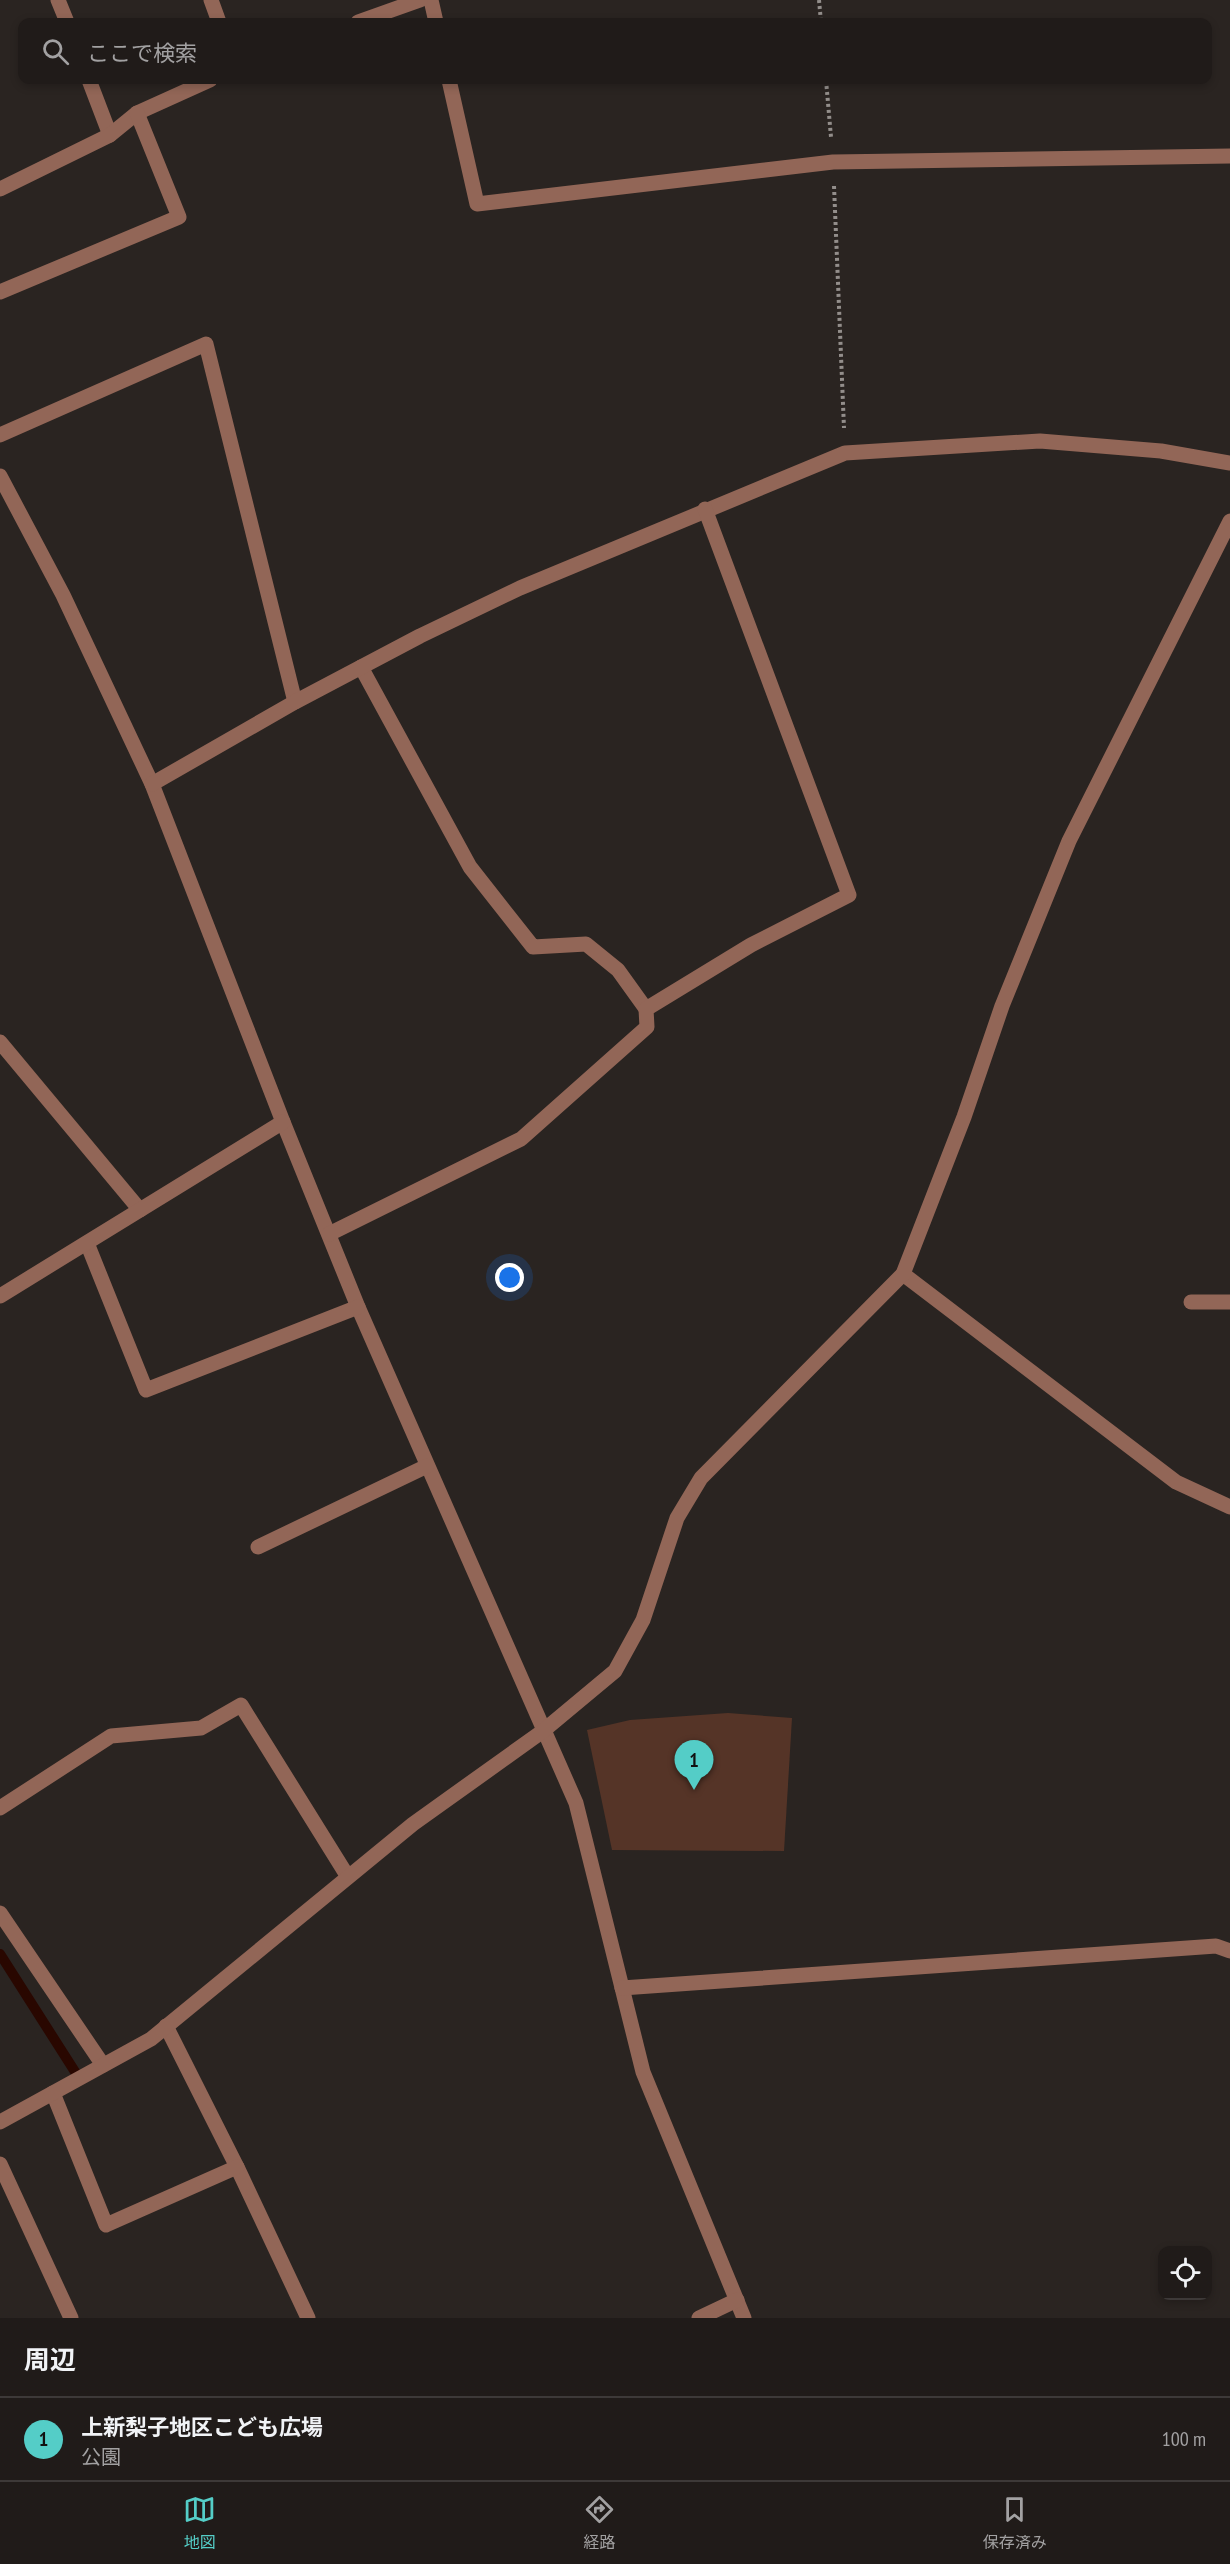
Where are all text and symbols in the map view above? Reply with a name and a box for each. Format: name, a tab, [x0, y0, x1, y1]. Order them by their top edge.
search box	[18, 18, 1212, 84]
icon: search	[39, 35, 72, 68]
text: ここで検索	[87, 39, 197, 67]
your location	[495, 1263, 524, 1292]
pin: 1	[674, 1740, 714, 1790]
map controls	[1158, 2246, 1212, 2300]
button: locate	[1158, 2246, 1212, 2300]
text: 周辺	[24, 2343, 76, 2376]
text: 上新梨子地区こども広場	[81, 2413, 323, 2441]
text: 1	[39, 2426, 48, 2452]
text: 100 m	[1162, 2426, 1206, 2452]
text: 公園	[81, 2444, 121, 2470]
tab: 地図	[183, 2493, 216, 2553]
tab: 経路	[583, 2493, 616, 2553]
tab: 保存済み	[983, 2493, 1047, 2553]

